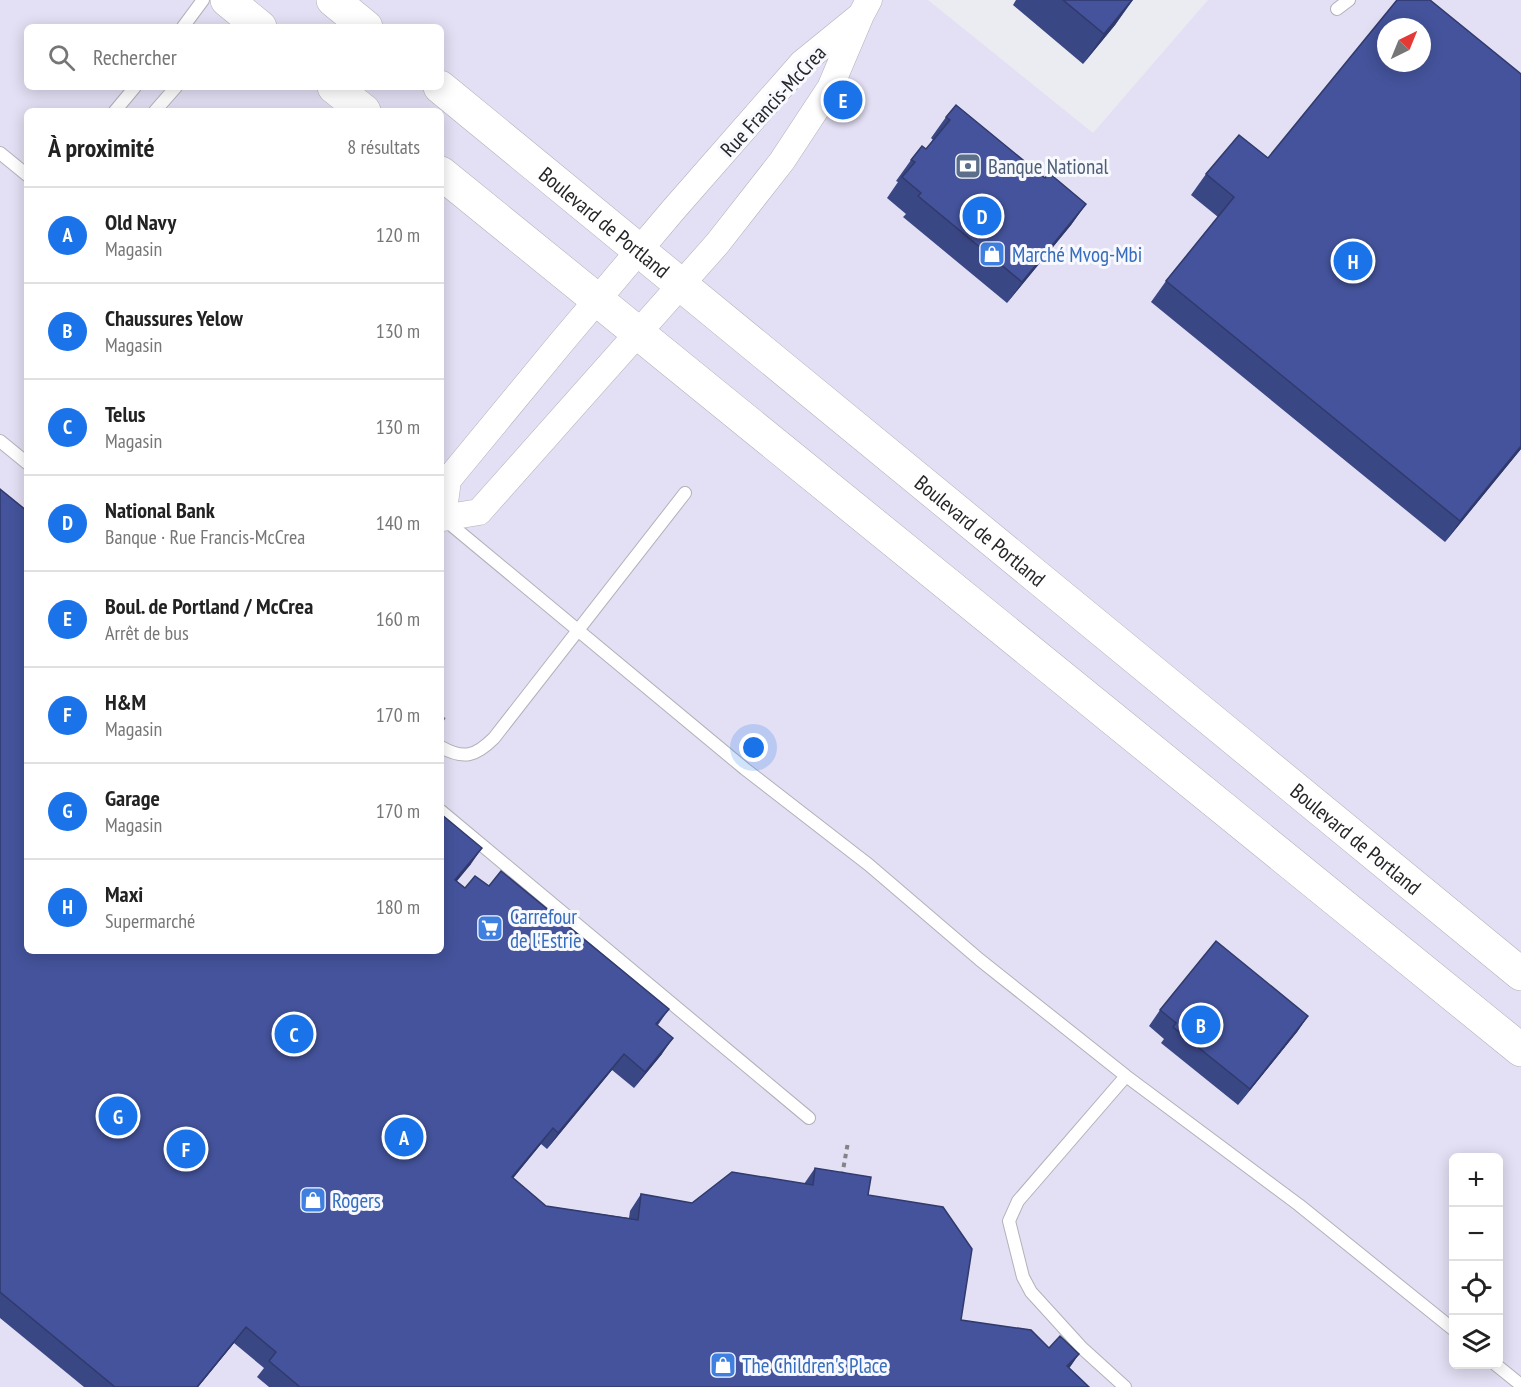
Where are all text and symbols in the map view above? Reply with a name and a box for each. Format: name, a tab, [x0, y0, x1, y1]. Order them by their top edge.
north arrow	[1377, 18, 1431, 72]
search box	[24, 24, 444, 90]
street label: Rue Francis-McCrea	[714, 40, 832, 162]
icon: search	[45, 41, 78, 74]
text: Rechercher	[93, 43, 177, 71]
pin: E	[824, 78, 862, 122]
text: À proximité	[48, 131, 155, 164]
text: 8 résultats	[347, 134, 420, 160]
bank icon: Banque National	[953, 151, 983, 181]
place label: Banque National	[988, 153, 1109, 180]
street label: Boulevard de Portland	[534, 161, 675, 284]
pin: D	[962, 194, 1002, 238]
text: Old Navy	[105, 208, 176, 236]
text: A	[62, 222, 73, 248]
text: 120 m	[376, 222, 420, 248]
text: Magasin	[105, 236, 162, 262]
pin: H	[1334, 238, 1372, 284]
shop icon: Marché Mvog-Mbi	[977, 239, 1007, 269]
place label: Marché Mvog-Mbi	[1012, 241, 1142, 268]
text: Chaussures Yelow	[105, 304, 243, 332]
text: B	[63, 318, 72, 344]
text: 130 m	[376, 318, 420, 344]
text: Magasin	[105, 332, 162, 358]
text: Telus	[105, 400, 145, 428]
text: C	[63, 414, 72, 440]
text: 130 m	[376, 414, 420, 440]
text: Magasin	[105, 428, 162, 454]
street label: Boulevard de Portland	[910, 469, 1051, 592]
text: National Bank	[105, 496, 215, 524]
text: D	[62, 510, 73, 536]
text: 140 m	[376, 510, 420, 536]
text: Banque · Rue Francis-McCrea	[105, 524, 305, 550]
text: Boul. de Portland / McCrea	[105, 592, 313, 620]
text: E	[63, 606, 72, 632]
text: 160 m	[376, 606, 420, 632]
text: Arrêt de bus	[105, 620, 189, 646]
text: H&M	[105, 688, 146, 716]
text: F	[63, 702, 72, 728]
text: 170 m	[376, 702, 420, 728]
text: Magasin	[105, 716, 162, 742]
your location	[739, 733, 768, 762]
street label: Boulevard de Portland	[1285, 777, 1427, 900]
text: Garage	[105, 784, 160, 812]
text: G	[62, 798, 73, 824]
text: 170 m	[376, 798, 420, 824]
text: Magasin	[105, 812, 162, 838]
text: Maxi	[105, 880, 143, 908]
text: H	[62, 894, 73, 920]
text: 180 m	[376, 894, 420, 920]
place label: Carrefour de l'Estrie	[510, 903, 582, 954]
text: Supermarché	[105, 908, 195, 934]
supermarket icon: Carrefour de l'Estrie	[475, 913, 505, 943]
pin: B	[1182, 1002, 1220, 1048]
pin: C	[274, 1012, 314, 1056]
pin: G	[98, 1094, 138, 1138]
pin: A	[384, 1114, 424, 1160]
pin: F	[166, 1126, 206, 1172]
map controls	[1449, 1153, 1503, 1369]
button: +	[1449, 1153, 1503, 1207]
shop icon: Rogers	[298, 1185, 328, 1215]
place label: Rogers	[332, 1187, 381, 1214]
button: −	[1449, 1207, 1503, 1261]
button: locate	[1449, 1261, 1503, 1315]
button: layers	[1449, 1315, 1503, 1369]
shop icon: The Children's Place	[708, 1350, 738, 1380]
place label: The Children's Place	[742, 1352, 888, 1379]

